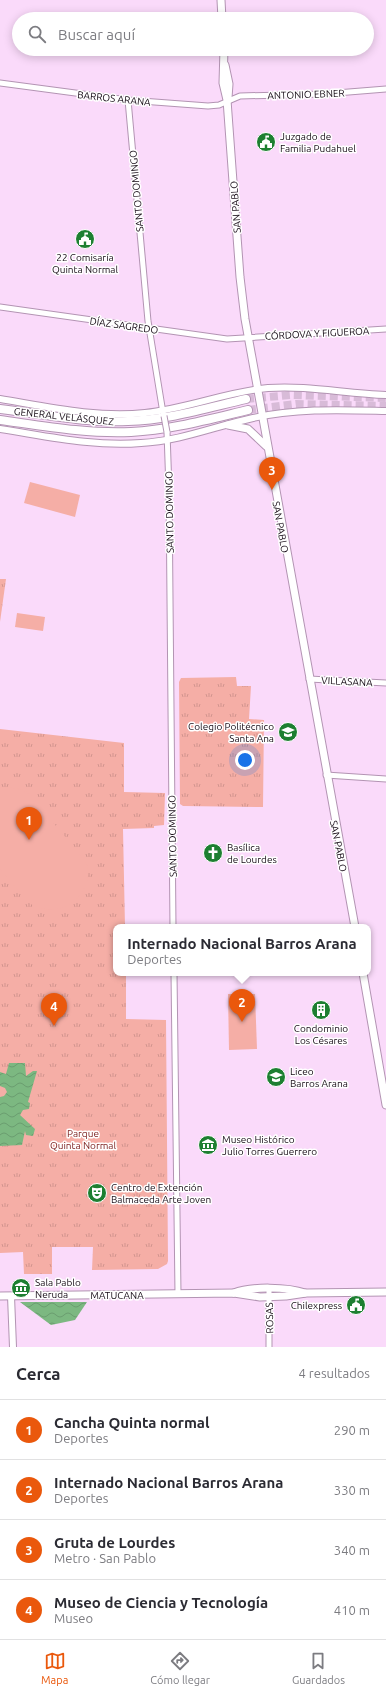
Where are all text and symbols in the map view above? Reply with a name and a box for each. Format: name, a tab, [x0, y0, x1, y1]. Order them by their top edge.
search box	[12, 12, 374, 56]
icon: search	[26, 23, 48, 45]
text: Buscar aquí	[58, 26, 135, 43]
street label: ANTONIO EBNER	[267, 88, 345, 101]
street label: BARROS ARANA	[77, 89, 152, 108]
public building icon: Juzgado de Familia Pudahuel	[255, 131, 277, 153]
place label: Juzgado de Familia Pudahuel	[280, 131, 356, 154]
street label: SANTO DOMINGO	[127, 149, 146, 232]
street label: SAN PABLO	[228, 180, 243, 233]
public building icon: 22 Comisaría Quinta Normal	[74, 228, 96, 250]
place label: 22 Comisaría Quinta Normal	[52, 252, 118, 275]
street label: DÍAZ SAGREDO	[89, 314, 159, 336]
street label: CÓRDOVA Y FIGUEROA	[264, 324, 370, 342]
street label: GENERAL VELÁSQUEZ	[13, 405, 115, 427]
pin: 3	[259, 457, 285, 490]
street label: SANTO DOMINGO	[163, 471, 176, 553]
street label: SAN PABLO	[271, 500, 290, 554]
street label: VILLASANA	[321, 675, 373, 688]
place label: Colegio Politécnico Santa Ana	[188, 721, 274, 744]
school or university icon: Colegio Politécnico Santa Ana	[277, 721, 299, 743]
your location	[235, 750, 255, 770]
street label: SANTO DOMINGO	[166, 795, 179, 877]
pin: 1	[16, 807, 42, 840]
street label: SAN PABLO	[328, 819, 349, 873]
church icon: Basílica de Lourdes	[202, 842, 224, 864]
place label: Basílica de Lourdes	[227, 842, 277, 865]
popup	[113, 924, 371, 976]
text: Internado Nacional Barros Arana	[127, 935, 357, 952]
text: Deportes	[127, 952, 182, 966]
pin: 2	[229, 989, 255, 1022]
pin: 4	[41, 993, 67, 1026]
building icon: Condominio Los Césares	[310, 999, 332, 1021]
place label: Condominio Los Césares	[294, 1023, 348, 1046]
school or university icon: Liceo Barros Arana	[265, 1066, 287, 1088]
place label: Liceo Barros Arana	[290, 1066, 348, 1089]
park label: Parque Quinta Normal	[50, 1128, 116, 1151]
museum icon: Museo Histórico Julio Torres Guerrero	[197, 1134, 219, 1156]
place label: Museo Histórico Julio Torres Guerrero	[222, 1134, 317, 1157]
theatre icon: Centro de Extención Balmaceda Arte Joven	[86, 1182, 108, 1204]
place label: Centro de Extención Balmaceda Arte Joven	[111, 1182, 211, 1205]
museum icon: Sala Pablo Neruda	[10, 1277, 32, 1299]
place label: Sala Pablo Neruda	[35, 1277, 81, 1300]
street label: MATUCANA	[90, 1290, 144, 1301]
public building icon: Chilexpress	[345, 1294, 367, 1316]
place label: Chilexpress	[291, 1300, 342, 1311]
street label: ROSAS	[264, 1302, 275, 1334]
text: Cerca	[16, 1364, 61, 1383]
text: 4 resultados	[299, 1366, 370, 1380]
text: Cancha Quinta normal	[54, 1414, 210, 1431]
text: 1	[25, 1423, 33, 1437]
text: 290 m	[334, 1423, 370, 1437]
text: Deportes	[54, 1431, 108, 1445]
text: Internado Nacional Barros Arana	[54, 1474, 283, 1491]
text: 2	[25, 1483, 33, 1497]
text: 330 m	[334, 1483, 370, 1497]
text: Deportes	[54, 1491, 108, 1505]
text: Gruta de Lourdes	[54, 1534, 175, 1551]
text: 3	[25, 1543, 33, 1557]
text: 340 m	[334, 1543, 370, 1557]
text: Metro · San Pablo	[54, 1551, 156, 1565]
text: Museo de Ciencia y Tecnología	[54, 1594, 268, 1611]
text: 4	[25, 1603, 33, 1617]
text: 410 m	[334, 1603, 370, 1617]
text: Museo	[54, 1611, 93, 1625]
tab: Mapa	[41, 1650, 68, 1686]
tab: Cómo llegar	[150, 1650, 210, 1686]
tab: Guardados	[292, 1650, 345, 1686]

